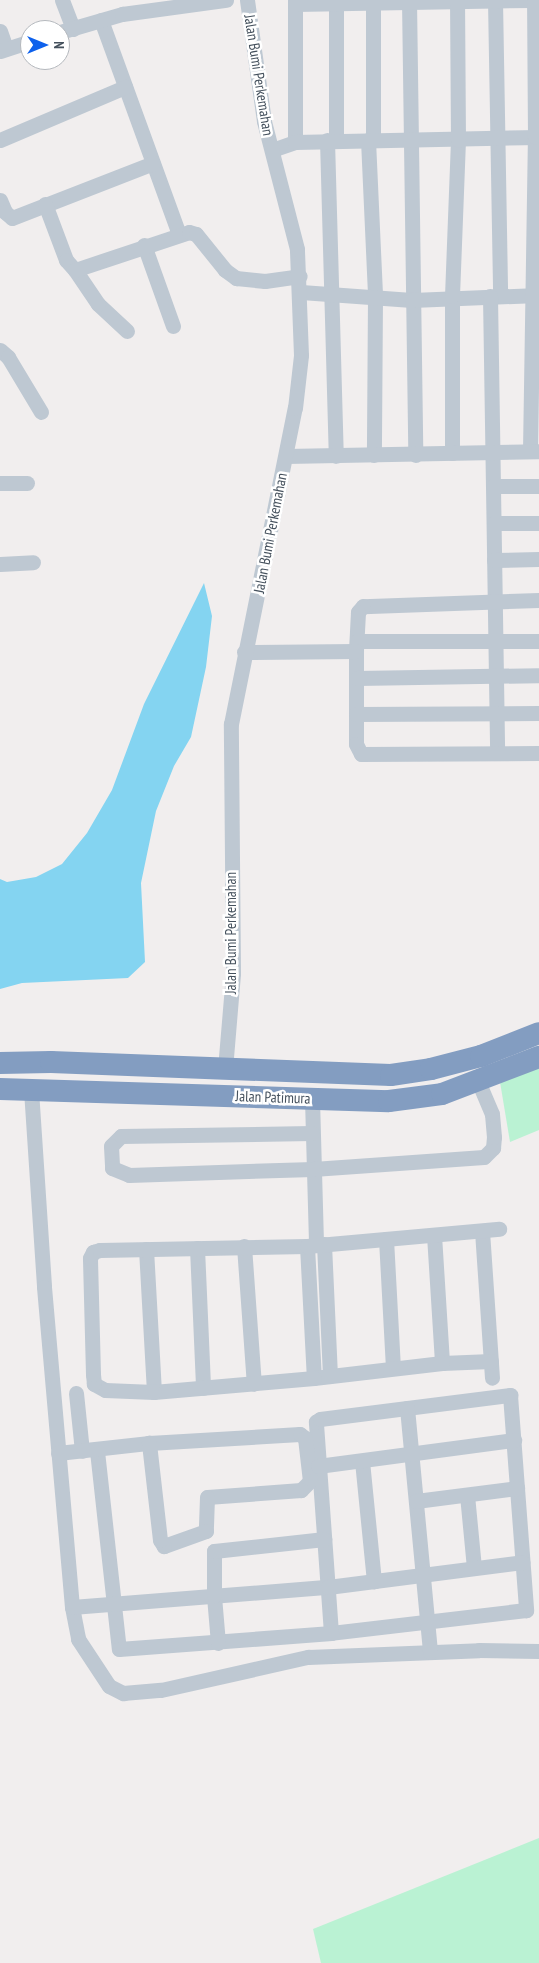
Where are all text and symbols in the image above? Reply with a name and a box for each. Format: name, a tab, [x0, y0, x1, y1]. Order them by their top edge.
street label: Jalan Bumi Perkemahan	[241, 13, 277, 137]
north arrow	[20, 20, 70, 70]
text: N	[50, 41, 68, 49]
street label: Jalan Bumi Perkemahan	[250, 471, 290, 595]
street label: Jalan Bumi Perkemahan	[222, 872, 240, 994]
street label: Jalan Patimura	[235, 1087, 311, 1107]

